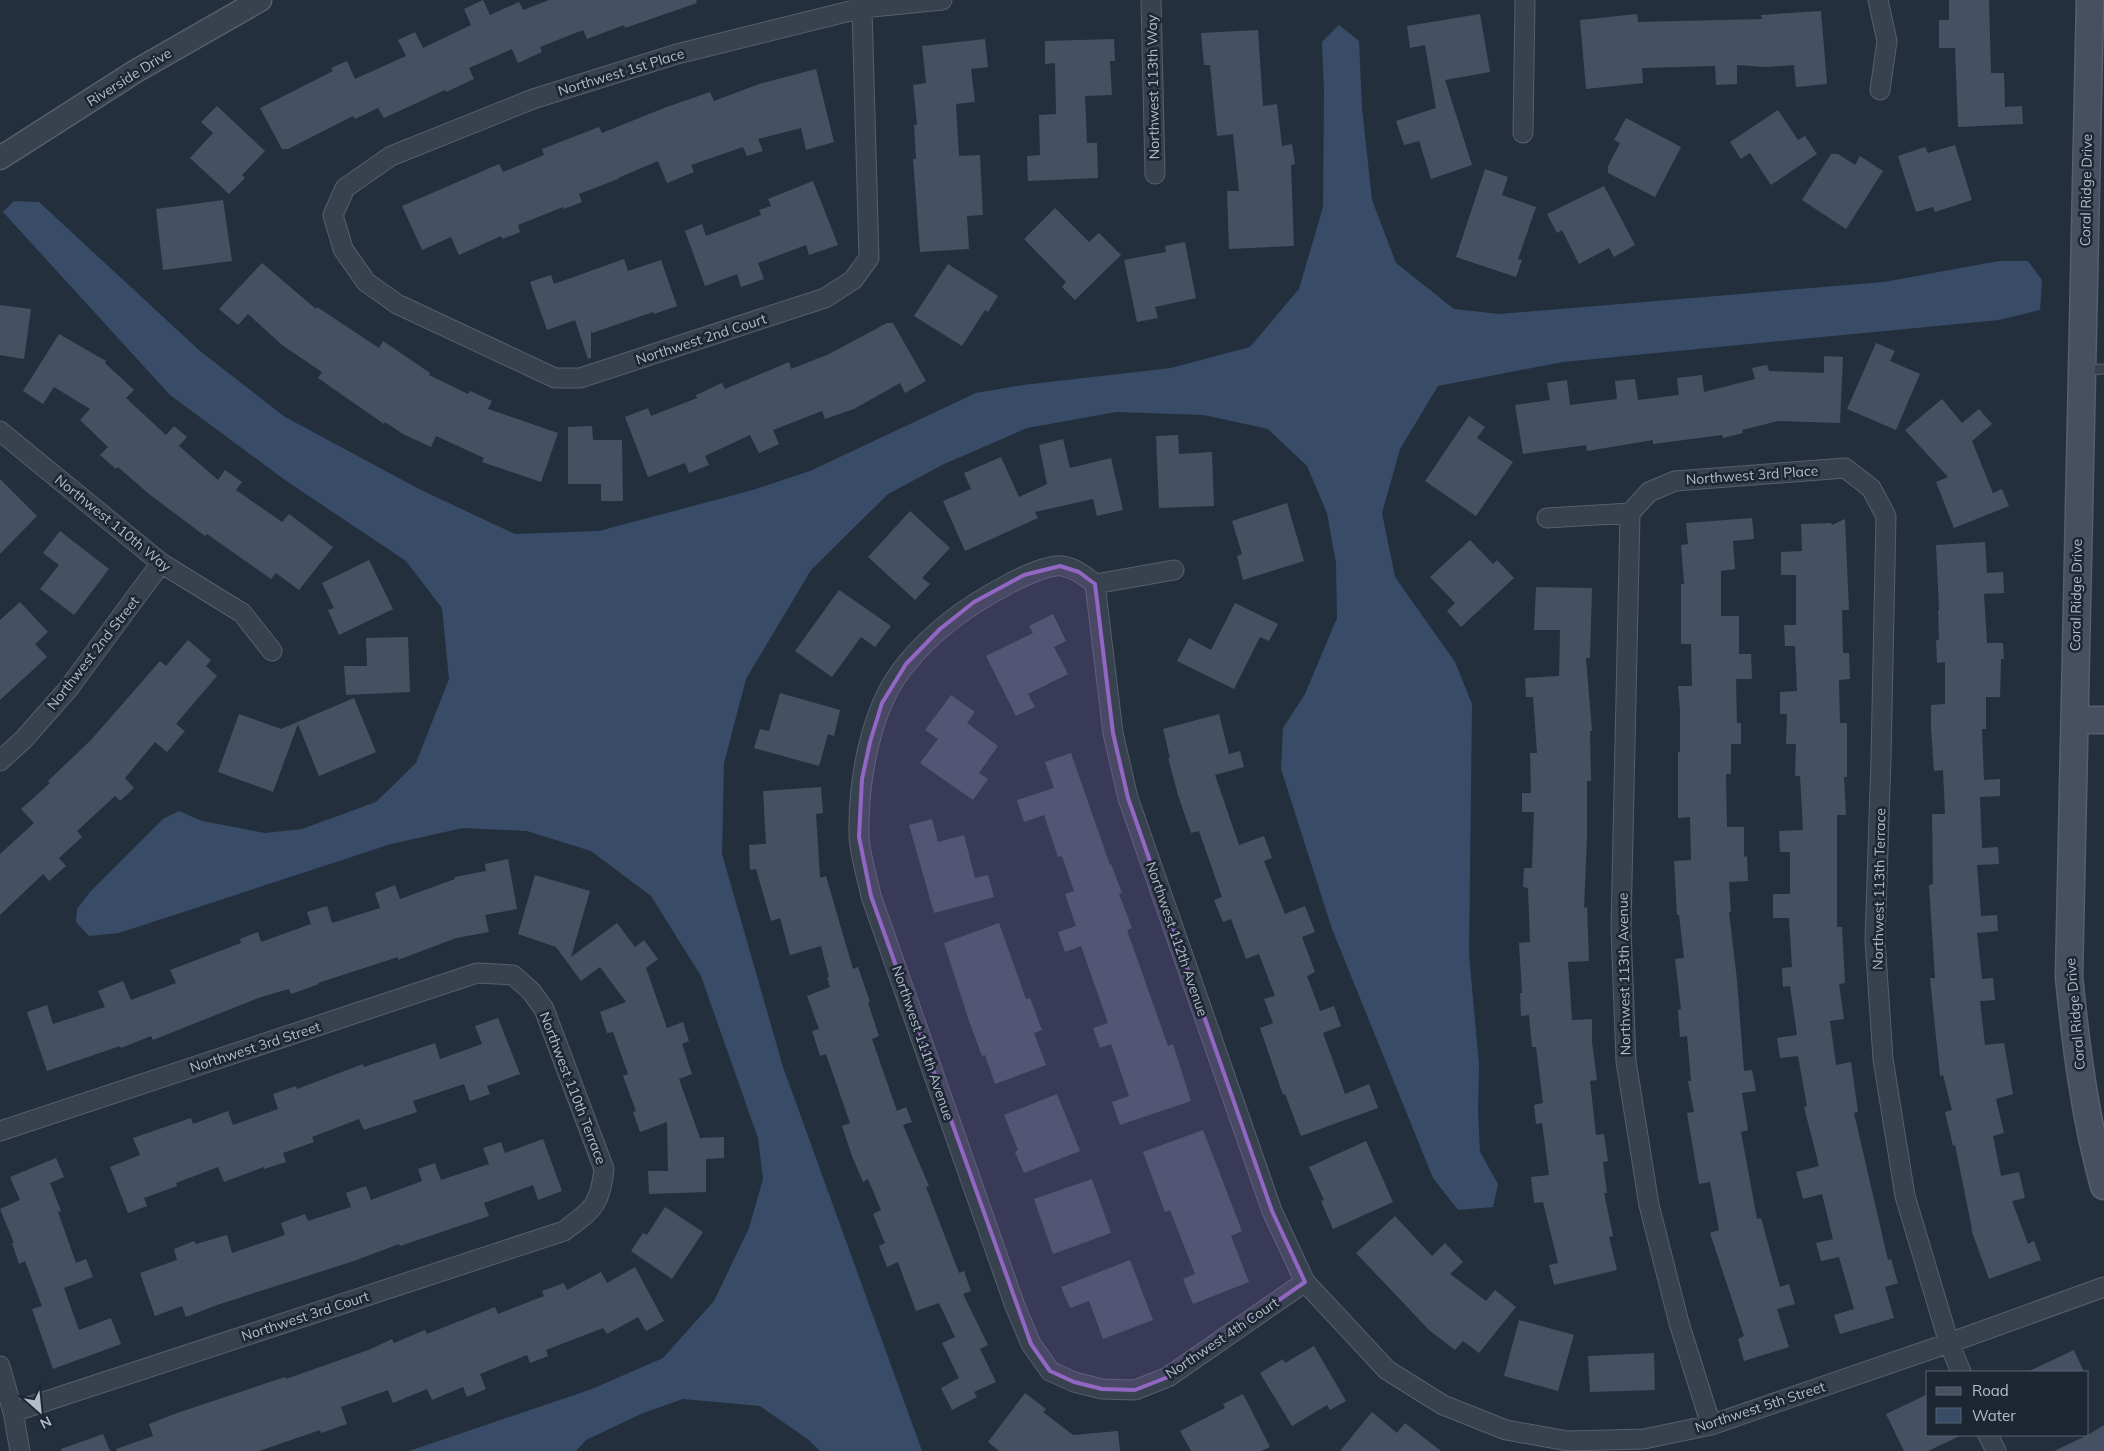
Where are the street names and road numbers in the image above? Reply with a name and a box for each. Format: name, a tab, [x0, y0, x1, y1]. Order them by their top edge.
street label: Northwest 113th Way	[1143, 14, 1163, 159]
street label: Riverside Drive	[83, 44, 175, 110]
street label: Northwest 1st Place	[556, 44, 686, 100]
street label: Coral Ridge Drive	[2076, 134, 2096, 246]
street label: Northwest 2nd Court	[633, 309, 769, 369]
street label: Northwest 3rd Place	[1685, 461, 1819, 489]
street label: Northwest 110th Way	[51, 471, 175, 576]
street label: Coral Ridge Drive	[2066, 539, 2086, 651]
street label: Northwest 2nd Street	[43, 592, 143, 713]
street label: Northwest 113th Terrace	[1869, 808, 1889, 970]
street label: Northwest 112th Avenue	[1142, 859, 1212, 1019]
street label: Northwest 113th Avenue	[1614, 892, 1634, 1056]
street label: Coral Ridge Drive	[2061, 957, 2089, 1071]
street label: Northwest 111th Avenue	[888, 963, 958, 1123]
street label: Northwest 110th Terrace	[536, 1009, 610, 1167]
street label: Northwest 3rd Street	[187, 1017, 323, 1077]
street label: Northwest 3rd Court	[239, 1287, 371, 1345]
street label: Northwest 4th Court	[1162, 1293, 1282, 1383]
street label: Northwest 5th Street	[1693, 1377, 1828, 1437]

